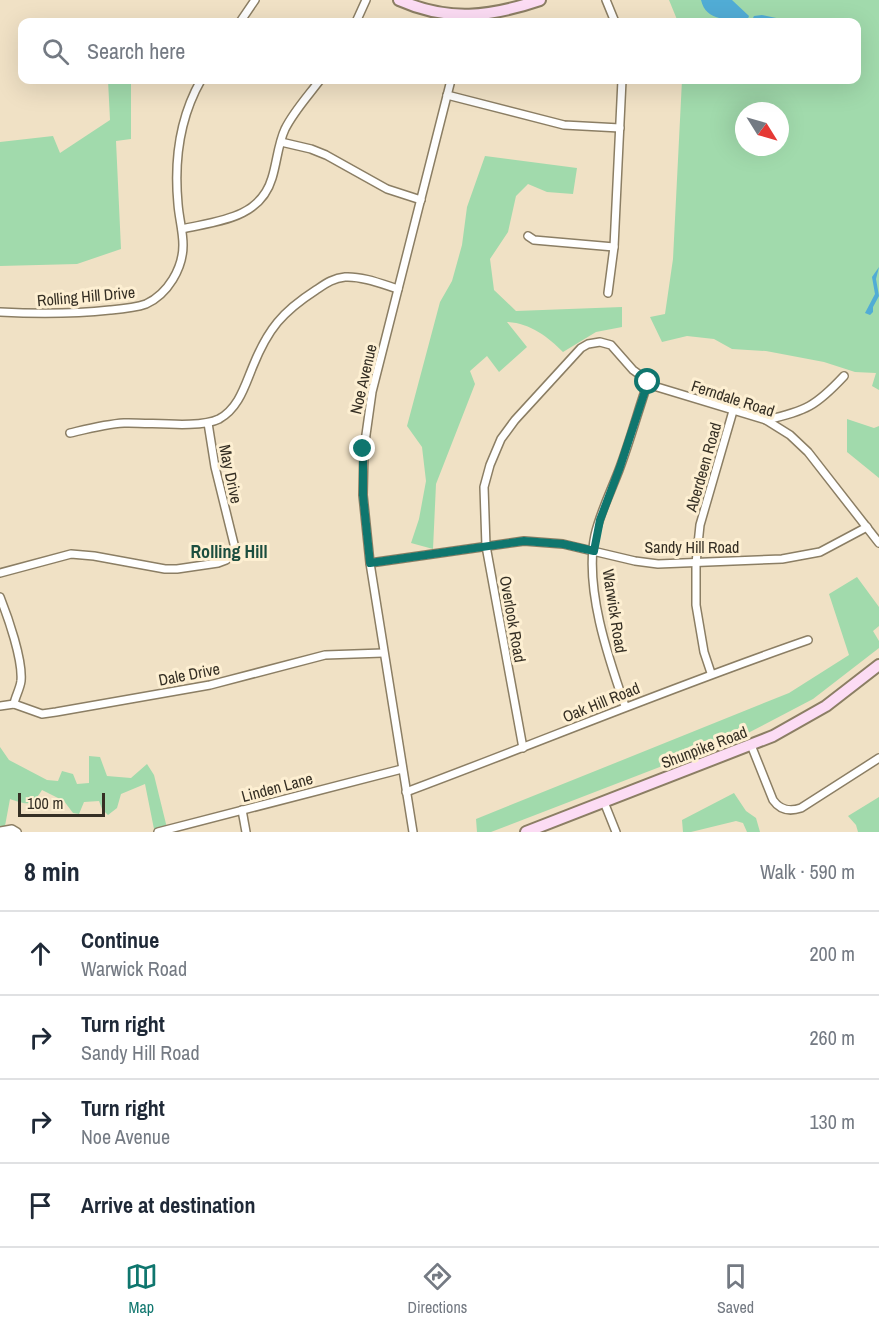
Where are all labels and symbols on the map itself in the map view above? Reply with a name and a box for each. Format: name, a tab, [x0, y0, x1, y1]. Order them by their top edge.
north arrow	[735, 102, 789, 156]
street label: Rolling Hill Drive	[36, 281, 136, 311]
street label: Noe Avenue	[344, 342, 382, 416]
route start	[634, 368, 660, 394]
street label: Ferndale Road	[689, 374, 777, 422]
street label: Aberdeen Road	[679, 420, 726, 515]
route end	[349, 435, 375, 461]
street label: May Drive	[214, 442, 248, 506]
street label: Sandy Hill Road	[645, 536, 739, 558]
district label: Rolling Hill	[190, 539, 268, 564]
street label: Warwick Road	[598, 567, 632, 655]
street label: Overlook Road	[495, 574, 531, 664]
street label: Dale Drive	[156, 657, 222, 691]
street label: Oak Hill Road	[559, 677, 643, 727]
street label: Shunpike Road	[658, 721, 750, 773]
street label: Linden Lane	[239, 767, 315, 807]
scale bar	[18, 790, 105, 818]

